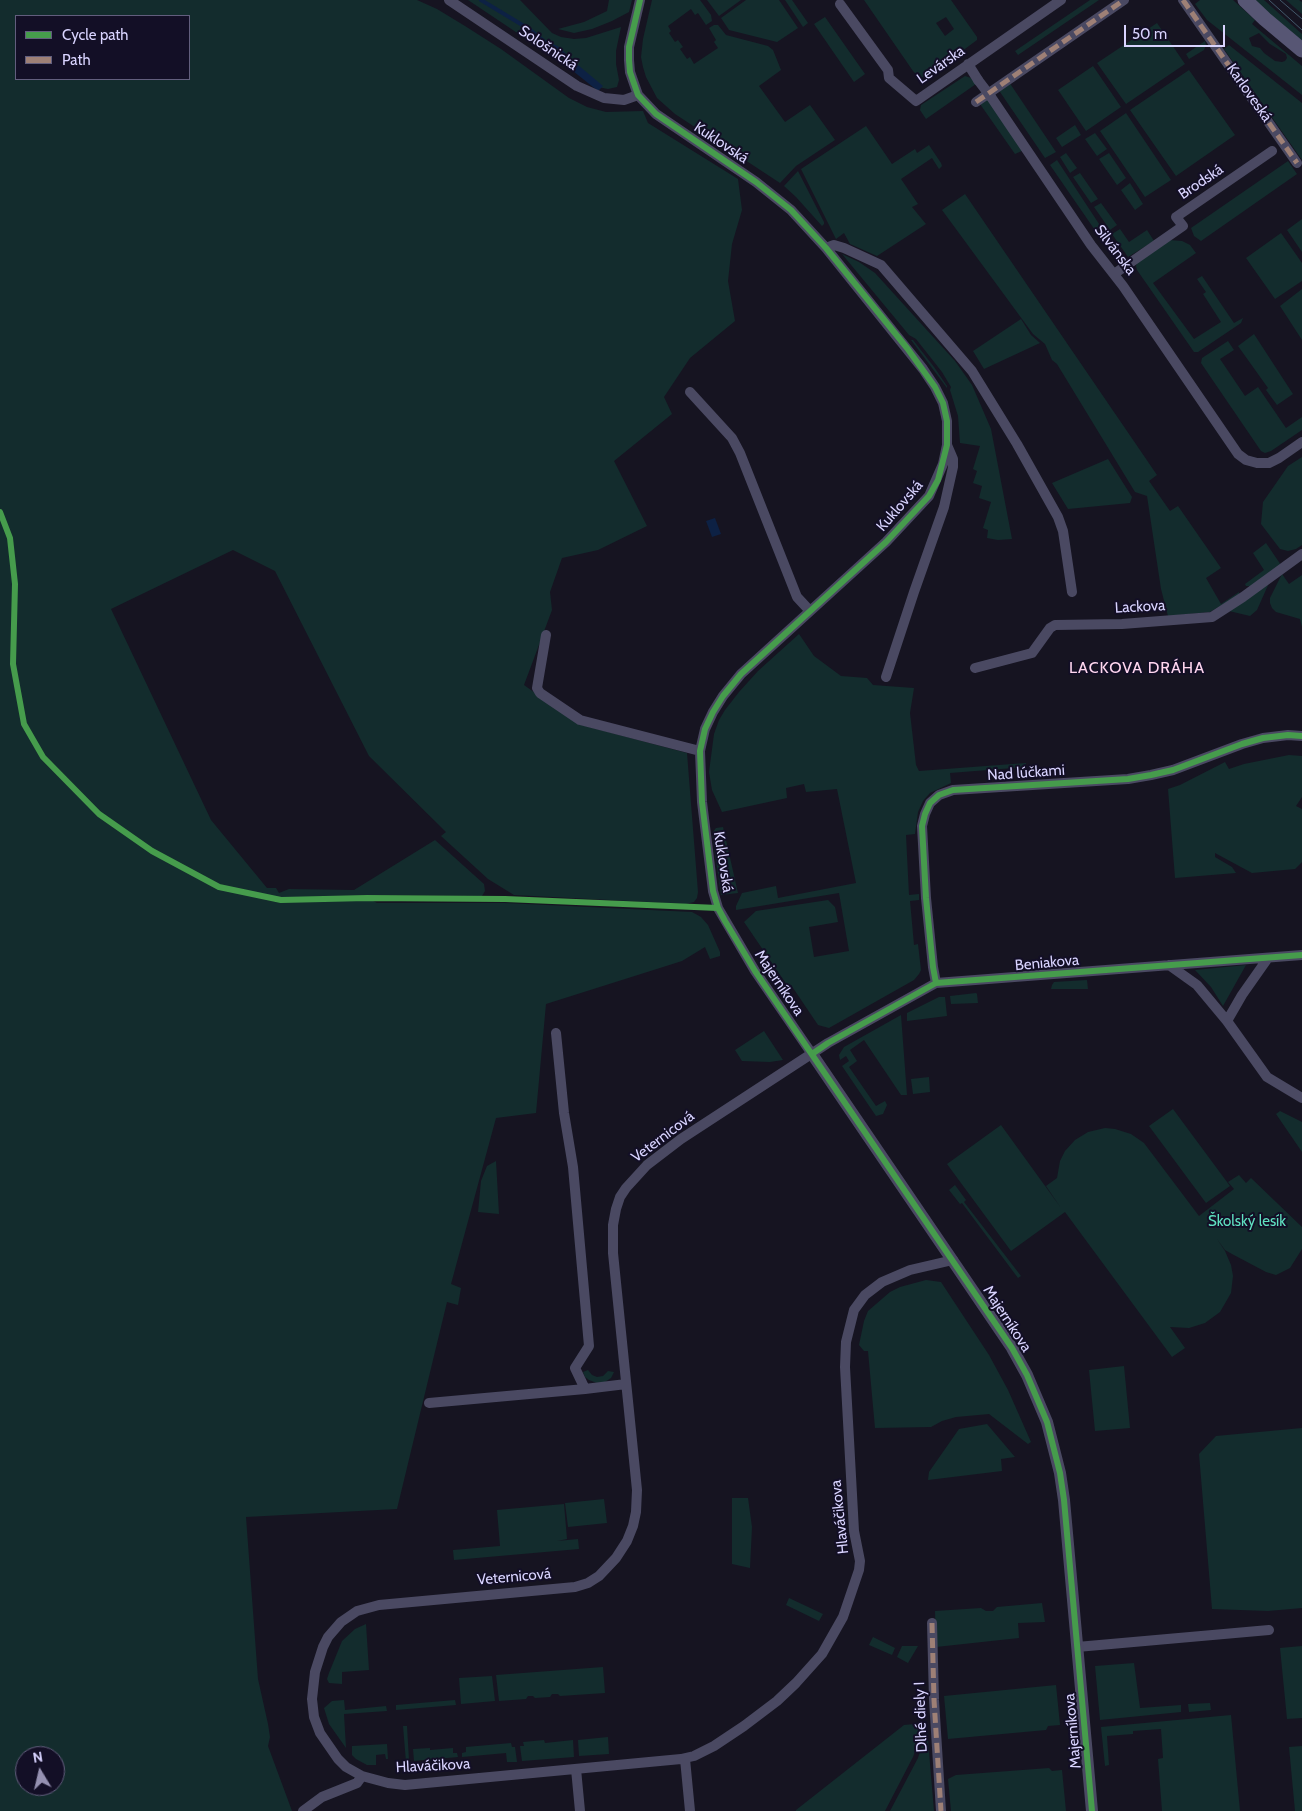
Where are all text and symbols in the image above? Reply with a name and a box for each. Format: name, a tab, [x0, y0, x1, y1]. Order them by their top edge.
legend	[15, 15, 190, 80]
scale bar	[1127, 15, 1228, 47]
street label: Sološnická	[515, 22, 581, 74]
text: 50 m	[1132, 25, 1167, 43]
text: Cycle path	[62, 26, 128, 44]
street label: Levárska	[914, 42, 968, 88]
text: Path	[62, 51, 91, 69]
street label: Karloveská	[1222, 60, 1276, 126]
street label: Kuklovská	[690, 118, 752, 168]
street label: Brodská	[1175, 161, 1227, 203]
street label: Silvánska	[1090, 221, 1140, 279]
street label: Kuklovská	[873, 477, 927, 535]
street label: Lackova	[1114, 597, 1166, 617]
district label: LACKOVA DRÁHA	[1067, 658, 1207, 678]
street label: Nad lúčkami	[987, 761, 1065, 785]
street label: Kuklovská	[709, 830, 737, 894]
street label: Majerníkova	[750, 947, 808, 1019]
street label: Beniakova	[1014, 951, 1080, 975]
street label: Veternicová	[628, 1107, 698, 1167]
park label: Školský lesík	[1208, 1213, 1286, 1231]
street label: Majerníkova	[979, 1282, 1035, 1356]
street label: Hlaváčikova	[827, 1479, 853, 1555]
street label: Veternicová	[476, 1565, 552, 1589]
street label: Dlhé diely I	[911, 1681, 931, 1753]
street label: Majerníkova	[1061, 1693, 1085, 1769]
north arrow	[15, 1746, 65, 1796]
text: N	[32, 1748, 44, 1767]
street label: Hlaváčikova	[395, 1755, 471, 1777]

